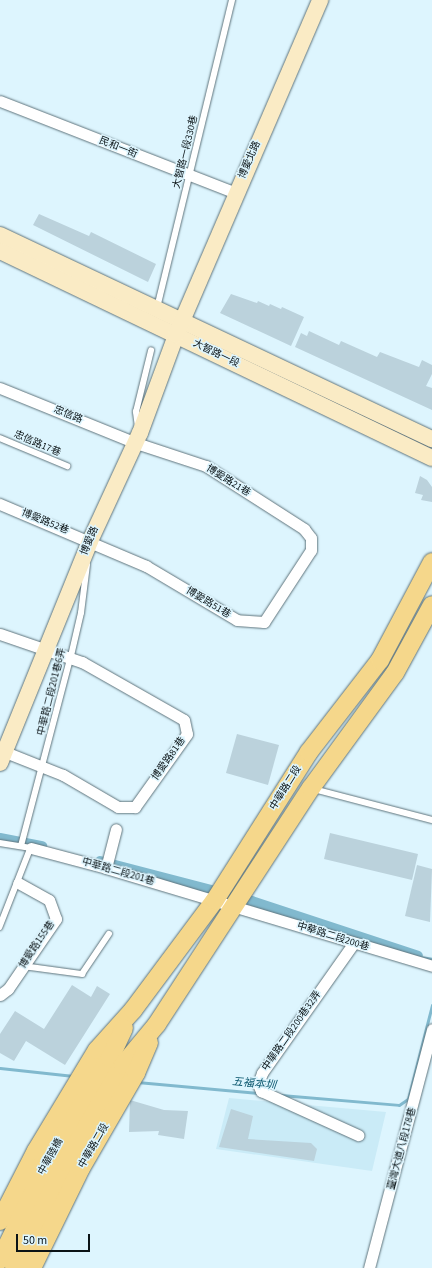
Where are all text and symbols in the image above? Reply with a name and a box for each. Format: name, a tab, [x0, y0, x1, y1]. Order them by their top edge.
street label: 大智路一段330巷	[171, 114, 201, 190]
street label: 民和一街	[97, 135, 139, 161]
street label: 博愛北路	[236, 139, 264, 181]
street label: 大智路一段	[191, 338, 241, 370]
street label: 忠信路	[52, 404, 84, 426]
street label: 忠信路17巷	[12, 429, 62, 459]
street label: 博愛路21巷	[204, 463, 252, 499]
street label: 博愛路52巷	[20, 507, 70, 537]
street label: 博愛路	[79, 525, 101, 557]
street label: 博愛路51巷	[184, 585, 232, 621]
street label: 中華路二段201巷6弄	[35, 647, 69, 737]
street label: 博愛路81巷	[150, 735, 188, 783]
street label: 中華路二段	[268, 764, 304, 812]
street label: 中華路二段201巷	[80, 856, 156, 888]
street label: 博愛路155巷	[17, 919, 57, 971]
street label: 中華路二段200巷	[295, 920, 371, 954]
street label: 中華路二段200巷32弄	[260, 989, 324, 1073]
water label: 五福本圳	[232, 1076, 276, 1092]
street label: 臺灣大道八段178巷	[385, 1106, 419, 1192]
street label: 中華路二段	[76, 1121, 112, 1171]
street label: 中華陸橋	[36, 1137, 66, 1177]
scale bar	[18, 1226, 92, 1252]
text: 50 m	[23, 1232, 47, 1249]

